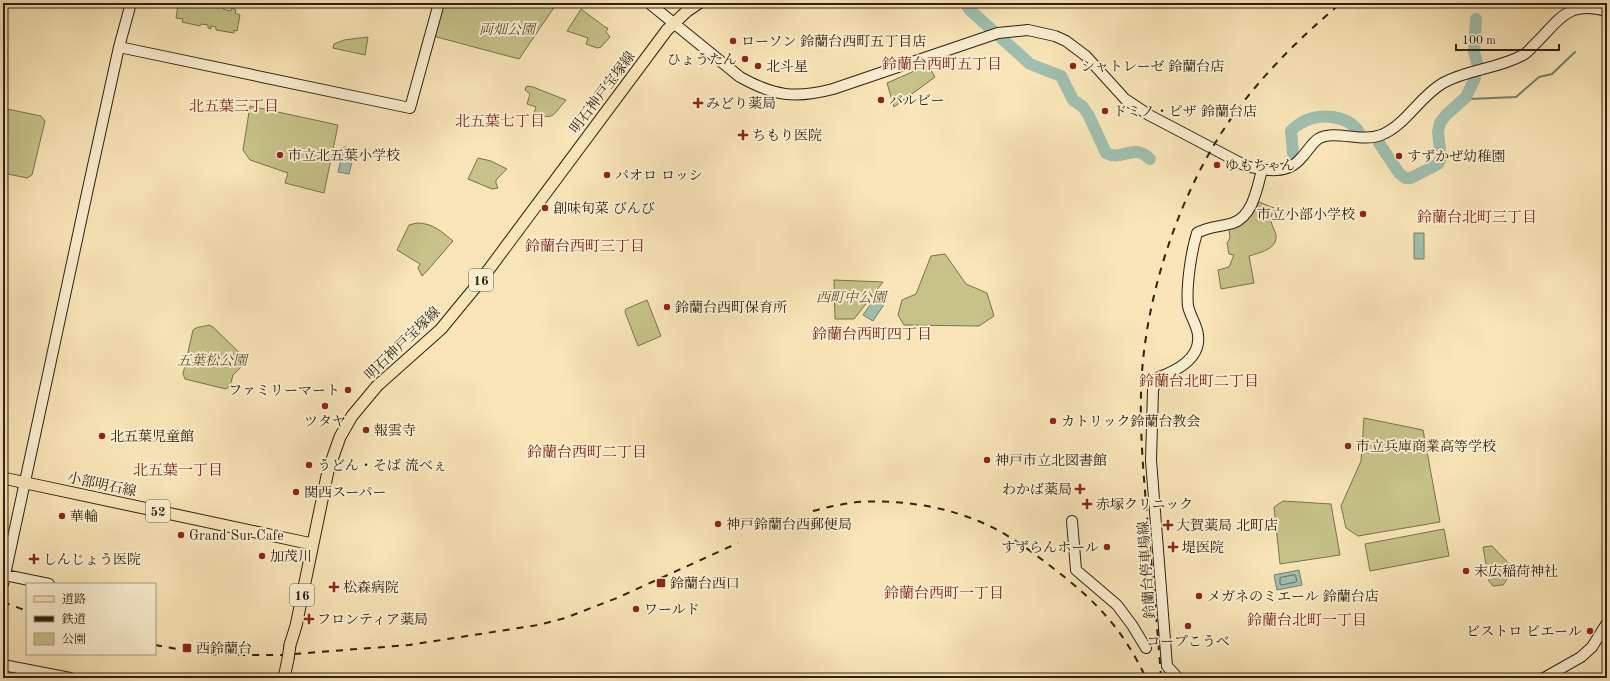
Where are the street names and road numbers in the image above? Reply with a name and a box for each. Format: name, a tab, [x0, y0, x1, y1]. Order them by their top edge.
street label: 明石神戸宝塚線	[567, 49, 638, 136]
road number: 16	[469, 269, 493, 291]
street label: 明石神戸宝塚線	[362, 304, 443, 383]
street label: 小部明石線	[66, 470, 138, 499]
road number: 52	[146, 500, 170, 522]
street label: 鈴蘭台停車場線	[1135, 521, 1157, 619]
road number: 16	[290, 584, 314, 606]

